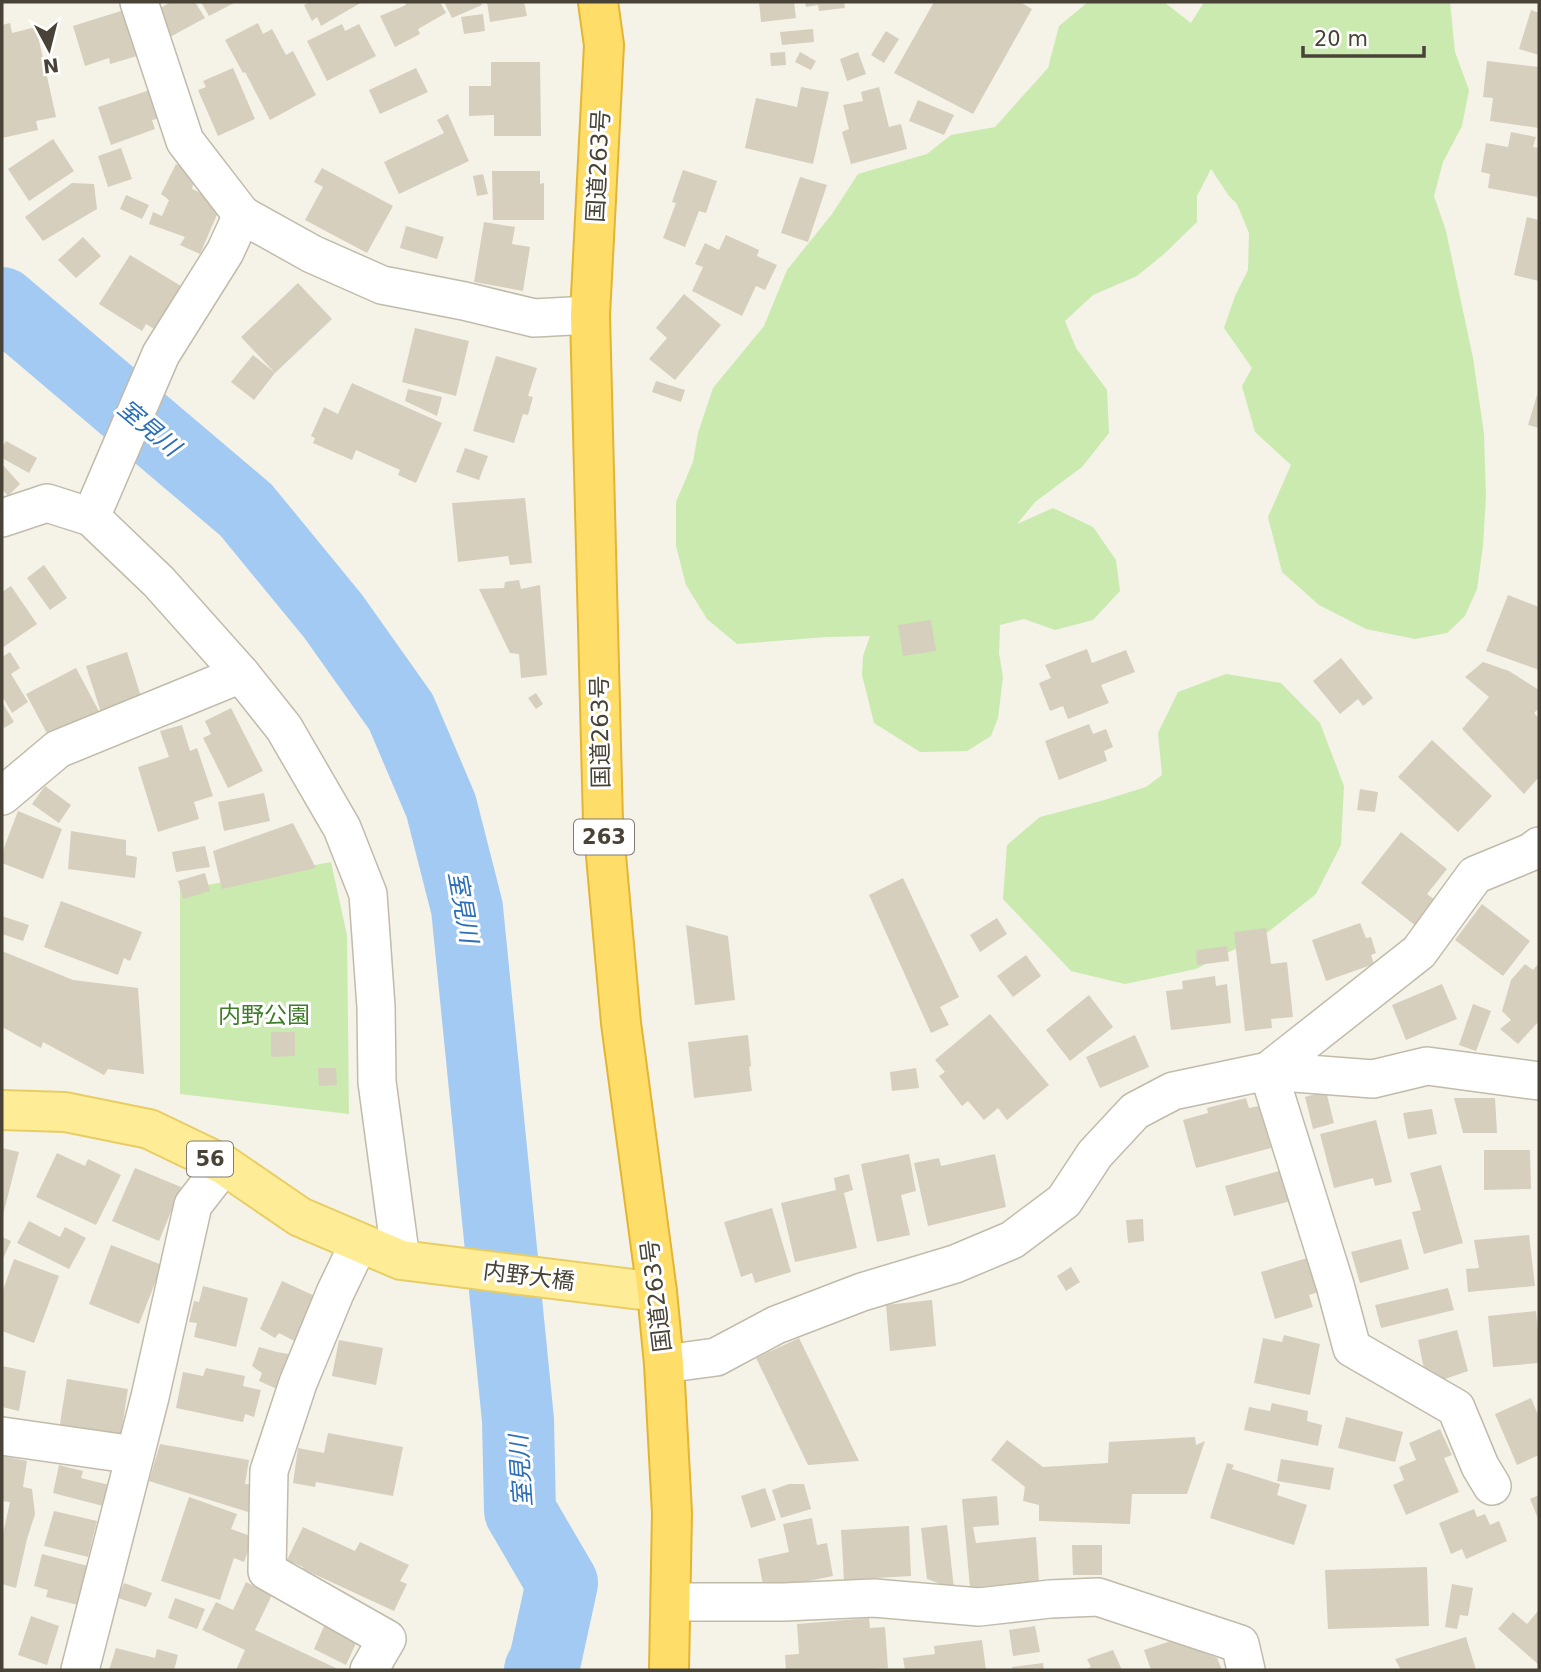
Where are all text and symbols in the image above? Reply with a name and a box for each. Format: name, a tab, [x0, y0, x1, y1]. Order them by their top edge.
north arrow	[14, 14, 84, 84]
scale bar	[1303, 14, 1424, 58]
text: 20 m	[1314, 27, 1368, 51]
text: N	[42, 54, 60, 78]
street label: 国道263号	[582, 109, 614, 223]
water label: 室見川	[112, 394, 188, 464]
street label: 国道263号	[586, 675, 614, 789]
road number: 263	[574, 820, 634, 854]
water label: 室見川	[443, 869, 484, 948]
park label: 内野公園	[218, 1002, 310, 1028]
road number: 56	[187, 1142, 233, 1176]
street label: 国道263号	[636, 1238, 676, 1354]
street label: 内野大橋	[482, 1257, 576, 1295]
water label: 室見川	[504, 1431, 537, 1508]

